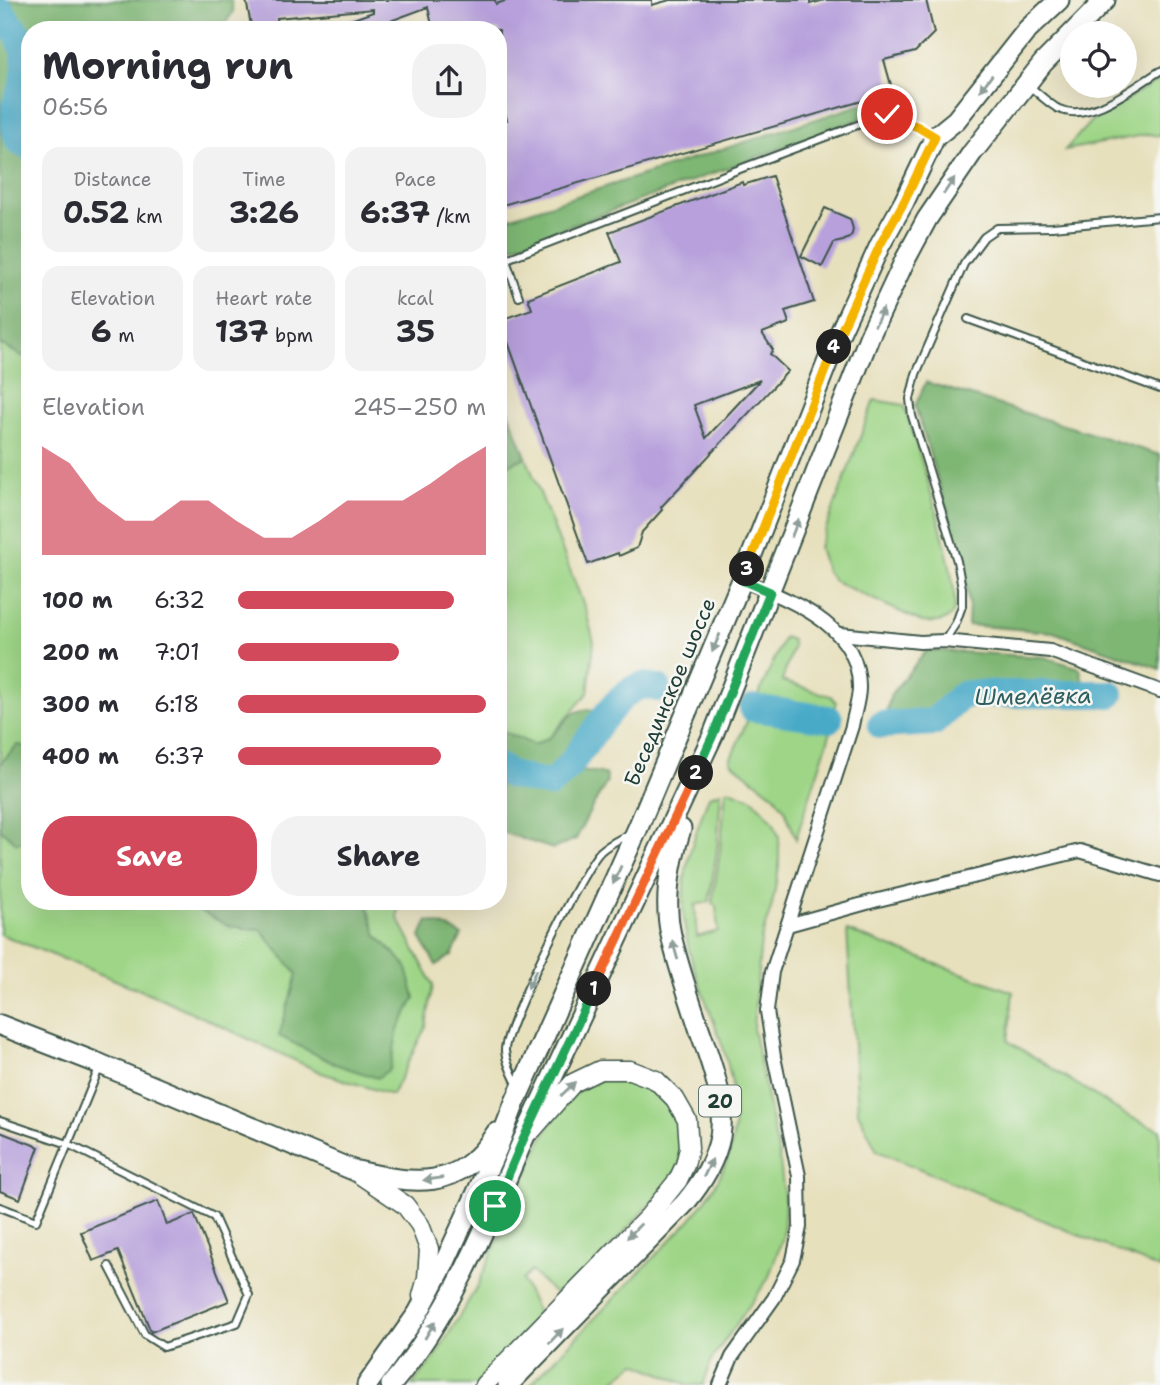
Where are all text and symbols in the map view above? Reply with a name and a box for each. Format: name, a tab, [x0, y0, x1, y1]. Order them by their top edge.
map controls	[1060, 21, 1137, 98]
button: locate	[1060, 21, 1137, 98]
text: Morning run	[42, 40, 293, 91]
button: share	[412, 44, 486, 118]
one-way arrow	[978, 73, 993, 91]
pin	[857, 84, 917, 144]
text: 06:56	[42, 92, 109, 122]
icon: check	[868, 95, 906, 133]
text: Distance	[74, 167, 152, 192]
text: Time	[242, 167, 286, 192]
text: Pace	[394, 167, 436, 192]
one-way arrow	[942, 177, 956, 195]
text: 0.52	[63, 192, 129, 233]
text: 3:26	[229, 192, 299, 233]
text: 6:37	[360, 192, 430, 233]
text: km	[129, 204, 163, 229]
text: /km	[430, 204, 471, 229]
text: Elevation	[70, 286, 155, 311]
text: Heart rate	[216, 286, 312, 311]
text: kcal	[397, 286, 434, 311]
one-way arrow	[873, 307, 884, 327]
text: 6	[91, 311, 112, 352]
text: 137	[215, 311, 269, 352]
text: 35	[396, 311, 435, 352]
text: m	[112, 323, 135, 348]
text: bpm	[269, 323, 313, 348]
pin: 4	[816, 330, 852, 364]
text: 4	[827, 334, 840, 359]
text: Elevation	[42, 392, 145, 422]
text: 245–250 m	[352, 392, 486, 422]
one-way arrow	[790, 518, 801, 539]
pin: 3	[730, 552, 764, 586]
text: 3	[740, 556, 753, 581]
text: 100 m	[42, 585, 113, 615]
text: 6:32	[154, 585, 205, 615]
street label: Бесединское шоссе	[618, 594, 722, 790]
one-way arrow	[710, 633, 721, 654]
text: 200 m	[42, 637, 119, 667]
text: 7:01	[154, 637, 200, 667]
water label: Шмелёвка	[974, 680, 1092, 712]
text: 300 m	[42, 689, 119, 719]
text: 6:18	[154, 689, 199, 719]
text: 400 m	[42, 741, 119, 771]
text: 6:37	[154, 741, 205, 771]
pin: 2	[678, 756, 714, 790]
text: 2	[689, 760, 702, 785]
button: Save	[42, 816, 257, 896]
button: Share	[271, 816, 486, 896]
one-way arrow	[611, 864, 622, 885]
one-way arrow	[670, 939, 680, 960]
one-way arrow	[526, 969, 538, 989]
pin: 1	[576, 972, 612, 1006]
text: 1	[589, 976, 598, 1001]
one-way arrow	[559, 1082, 576, 1098]
road number: 20	[699, 1086, 741, 1116]
one-way arrow	[703, 1158, 714, 1178]
one-way arrow	[422, 1174, 444, 1185]
pin	[465, 1176, 525, 1236]
icon: arrive	[476, 1187, 514, 1225]
one-way arrow	[627, 1222, 643, 1239]
one-way arrow	[424, 1320, 437, 1339]
one-way arrow	[547, 1328, 563, 1345]

